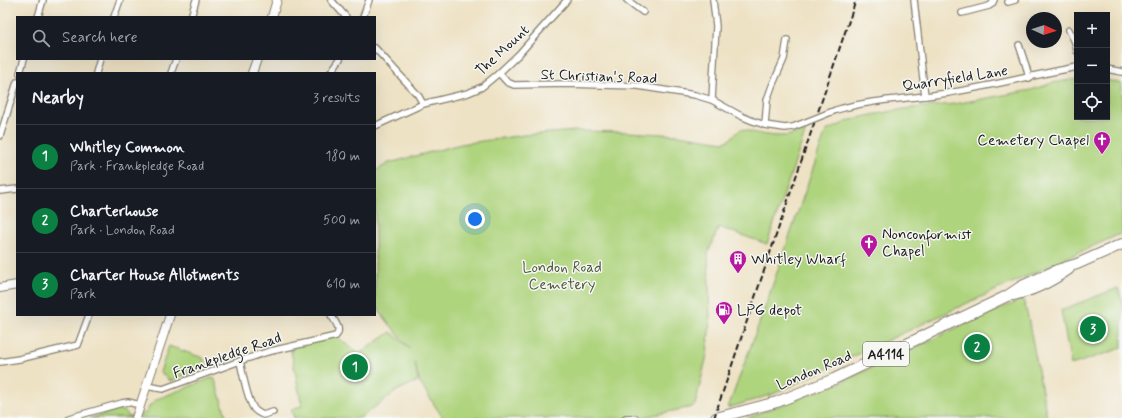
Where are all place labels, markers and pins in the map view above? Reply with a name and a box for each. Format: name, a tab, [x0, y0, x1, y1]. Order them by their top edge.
church icon: Cemetery Chapel	[1092, 130, 1112, 155]
place label: Cemetery Chapel	[977, 131, 1089, 151]
place label: Nonconformist Chapel	[882, 225, 972, 262]
church icon: Nonconformist Chapel	[859, 233, 879, 258]
building icon: Whitley Wharf	[728, 249, 748, 274]
place label: Whitley Wharf	[751, 250, 846, 270]
fuel station icon: LPG depot	[714, 300, 734, 325]
place label: LPG depot	[737, 301, 802, 321]
pin: 3	[1080, 314, 1106, 344]
pin: 2	[964, 332, 990, 362]
pin: 1	[342, 352, 368, 382]

